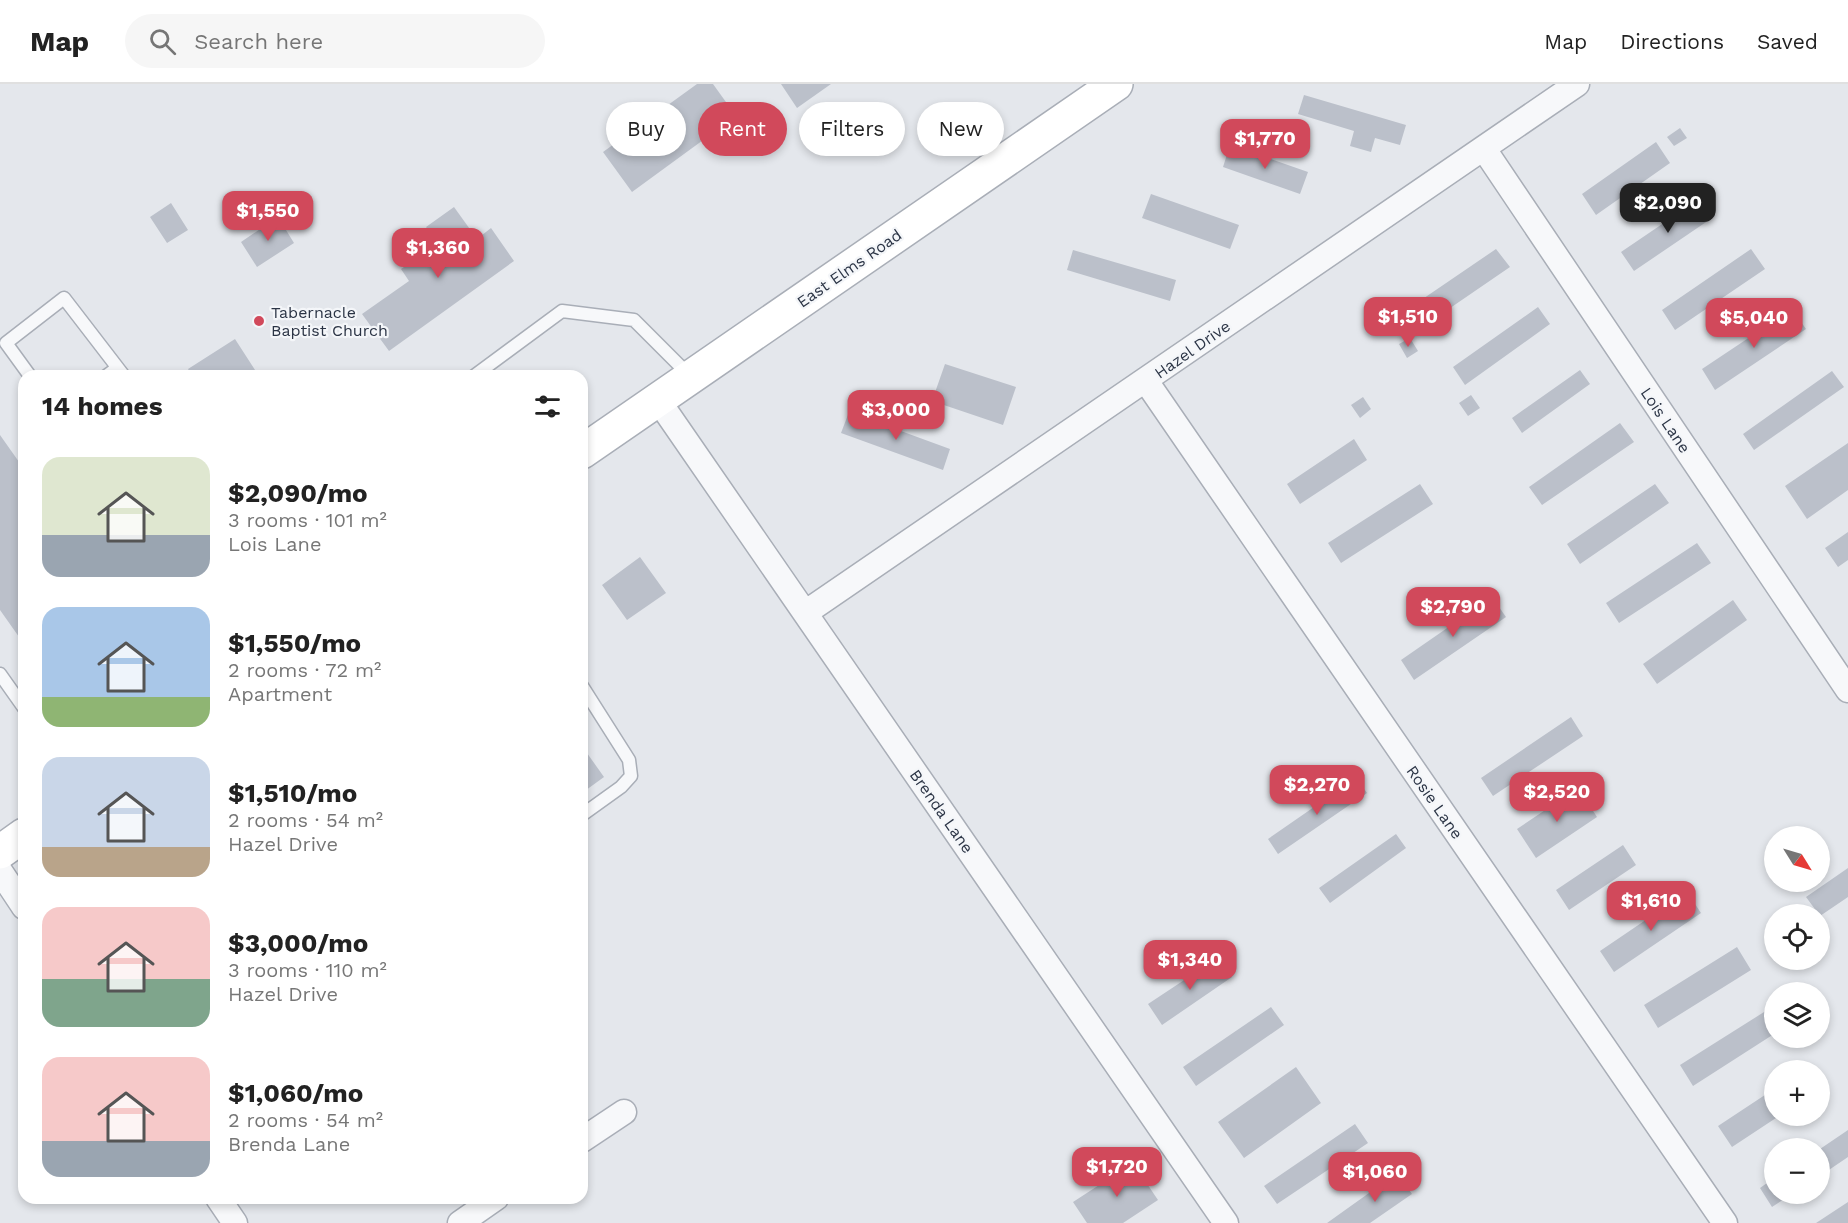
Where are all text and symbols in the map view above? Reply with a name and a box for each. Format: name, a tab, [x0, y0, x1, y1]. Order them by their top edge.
search box	[125, 14, 545, 68]
text: Map	[30, 25, 89, 58]
icon: search	[146, 25, 179, 58]
text: Search here	[194, 29, 323, 54]
text: Map	[1544, 29, 1587, 54]
text: Directions	[1620, 29, 1724, 54]
text: Saved	[1757, 29, 1818, 54]
chip: Buy	[606, 102, 686, 156]
chip: Rent	[698, 102, 787, 156]
chip: Filters	[799, 102, 905, 156]
chip: New	[917, 102, 1004, 156]
pin: $1,770	[1216, 119, 1314, 170]
text: $1,770	[1234, 126, 1296, 150]
pin: $2,090	[1619, 183, 1717, 234]
text: $2,090	[1634, 190, 1702, 214]
pin: $1,550	[219, 191, 317, 242]
text: $1,550	[236, 198, 300, 222]
street label: East Elms Road	[793, 225, 905, 312]
pin: $1,360	[389, 228, 487, 279]
text: $1,360	[406, 235, 470, 259]
pin: $1,510	[1359, 297, 1457, 348]
pin: $5,040	[1705, 298, 1803, 349]
place label: Tabernacle Baptist Church	[271, 303, 388, 340]
text: $1,510	[1378, 304, 1438, 328]
text: $5,040	[1720, 305, 1788, 329]
marker: Tabernacle Baptist Church	[252, 314, 266, 328]
street label: Hazel Drive	[1151, 316, 1234, 382]
street label: Lois Lane	[1637, 384, 1694, 457]
icon: filters	[531, 390, 564, 423]
pin: $3,000	[847, 390, 945, 441]
text: 14 homes	[42, 391, 163, 421]
text: $3,000	[862, 397, 930, 421]
text: $2,090/mo	[228, 478, 368, 508]
icon: home	[90, 481, 162, 553]
text: 3 rooms · 101 m²	[228, 508, 387, 532]
text: Lois Lane	[228, 532, 322, 556]
pin: $2,790	[1404, 587, 1502, 638]
text: $2,790	[1420, 594, 1486, 618]
text: $1,550/mo	[228, 628, 361, 658]
icon: home	[90, 631, 162, 703]
text: 2 rooms · 72 m²	[228, 658, 381, 682]
text: Apartment	[228, 682, 332, 706]
street label: Rosie Lane	[1402, 762, 1467, 843]
pin: $2,270	[1268, 765, 1366, 816]
street label: Brenda Lane	[906, 766, 977, 857]
text: $2,270	[1284, 772, 1350, 796]
pin: $2,520	[1508, 772, 1606, 823]
text: $1,510/mo	[228, 778, 357, 808]
text: $2,520	[1524, 779, 1591, 803]
icon: home	[90, 781, 162, 853]
text: 2 rooms · 54 m²	[228, 808, 383, 832]
north arrow	[1764, 826, 1830, 892]
map controls	[1764, 826, 1830, 1204]
text: Hazel Drive	[228, 832, 338, 856]
pin: $1,610	[1602, 881, 1700, 932]
text: $1,610	[1621, 888, 1681, 912]
button: locate	[1764, 904, 1830, 970]
text: $3,000/mo	[228, 928, 368, 958]
icon: home	[90, 931, 162, 1003]
pin: $1,340	[1141, 940, 1239, 991]
text: $1,340	[1158, 947, 1222, 971]
text: 3 rooms · 110 m²	[228, 958, 387, 982]
text: Hazel Drive	[228, 982, 338, 1006]
button: layers	[1764, 982, 1830, 1048]
button: +	[1764, 1060, 1830, 1126]
text: $1,060/mo	[228, 1078, 363, 1108]
icon: home	[90, 1081, 162, 1153]
text: 2 rooms · 54 m²	[228, 1108, 383, 1132]
text: Brenda Lane	[228, 1132, 350, 1156]
button: −	[1764, 1138, 1830, 1204]
pin: $1,720	[1068, 1147, 1166, 1198]
pin: $1,060	[1326, 1152, 1424, 1203]
text: $1,720	[1086, 1154, 1148, 1178]
text: $1,060	[1342, 1159, 1408, 1183]

